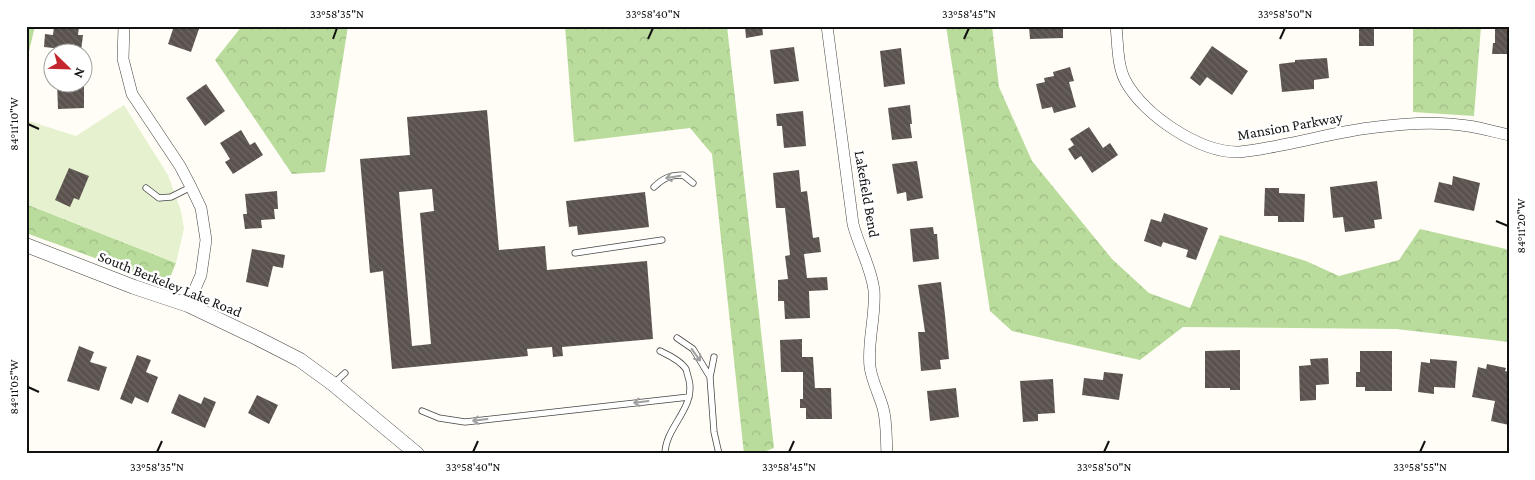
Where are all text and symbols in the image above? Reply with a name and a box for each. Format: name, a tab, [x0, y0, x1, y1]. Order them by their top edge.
text: 33°58'35"N	[310, 7, 364, 21]
text: 33°58'40"N	[626, 7, 681, 21]
text: 33°58'45"N	[942, 7, 996, 21]
text: 33°58'50"N	[1258, 7, 1312, 21]
north arrow	[42, 42, 92, 92]
text: N	[71, 66, 89, 81]
text: 84°11'10"W	[7, 97, 21, 151]
street label: Mansion Parkway	[1236, 109, 1344, 144]
street label: Lakefield Bend	[851, 149, 883, 239]
one-way arrow	[666, 172, 682, 182]
text: 84°11'20"W	[1514, 198, 1528, 254]
street label: South Berkeley Lake Road	[95, 248, 244, 321]
one-way arrow	[691, 348, 701, 362]
text: 84°11'05"W	[7, 360, 21, 414]
one-way arrow	[633, 397, 649, 407]
one-way arrow	[472, 415, 488, 425]
text: 33°58'35"N	[130, 460, 184, 474]
text: 33°58'40"N	[446, 460, 501, 474]
text: 33°58'45"N	[762, 460, 816, 474]
text: 33°58'50"N	[1077, 460, 1131, 474]
text: 33°58'55"N	[1393, 460, 1447, 474]

